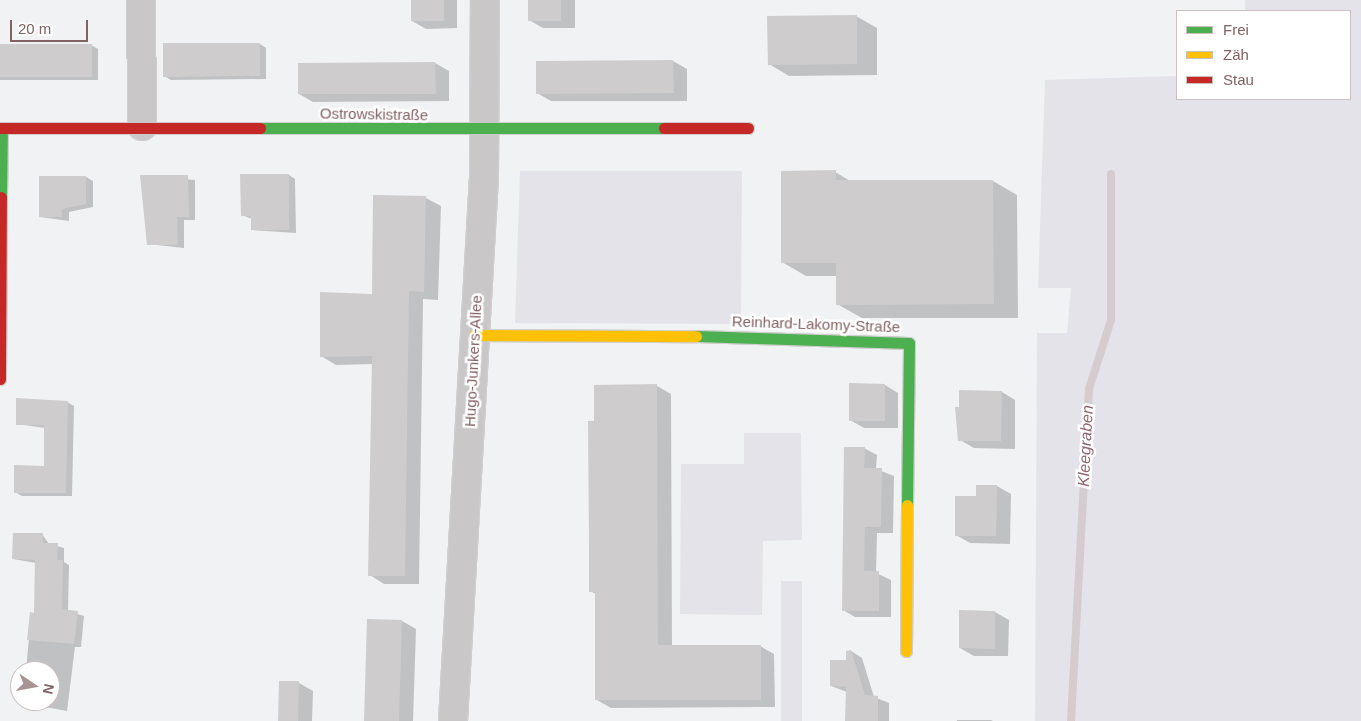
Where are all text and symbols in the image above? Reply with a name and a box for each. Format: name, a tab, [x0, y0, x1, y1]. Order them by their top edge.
scale bar	[12, 10, 90, 42]
legend	[1176, 10, 1351, 100]
text: 20 m	[18, 20, 51, 37]
text: Frei	[1223, 21, 1249, 38]
text: Zäh	[1223, 46, 1249, 63]
text: Stau	[1223, 71, 1254, 88]
street label: Ostrowskistraße	[320, 104, 428, 124]
street label: Hugo-Junkers-Allee	[461, 295, 485, 427]
street label: Reinhard-Lakomy-Straße	[732, 312, 900, 336]
water label: Kleegraben	[1074, 405, 1098, 487]
north arrow	[10, 661, 60, 711]
text: N	[40, 682, 58, 696]

